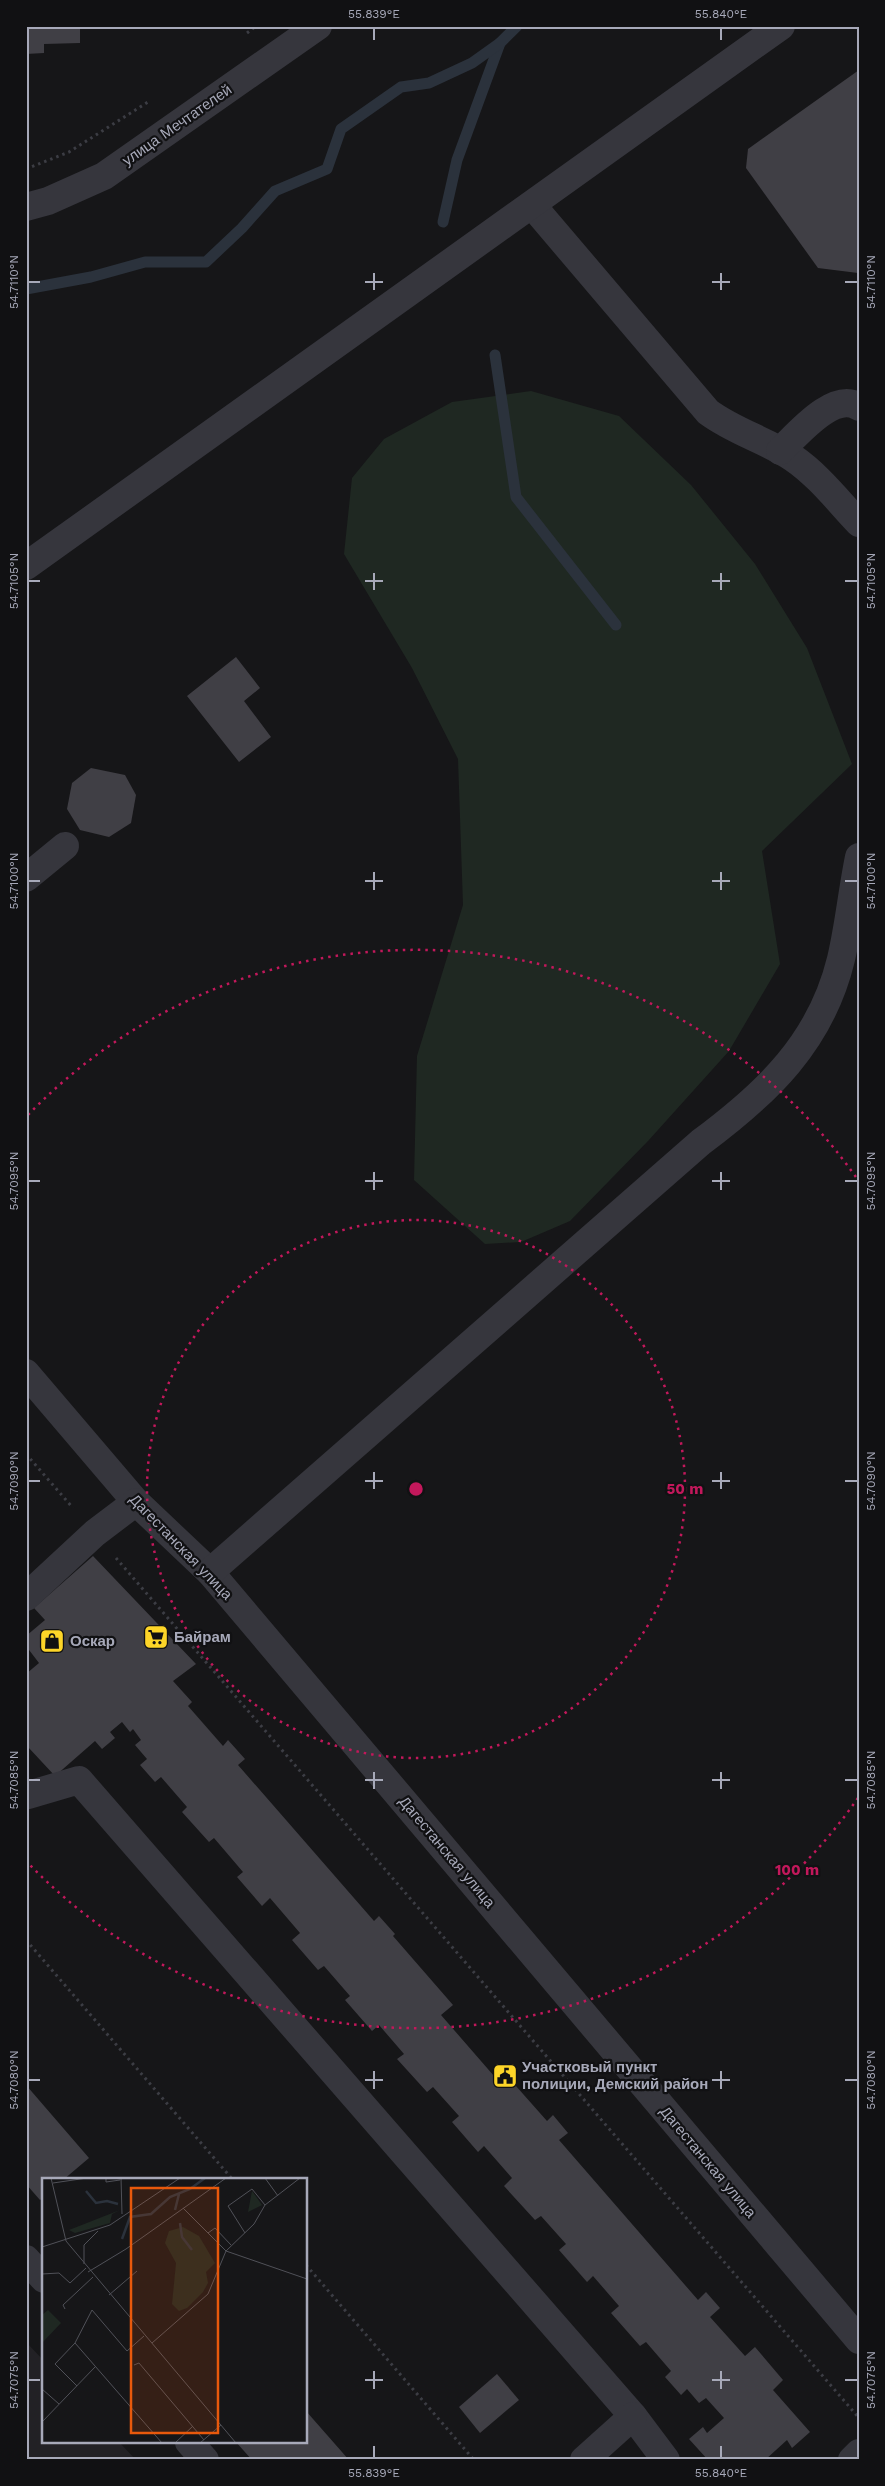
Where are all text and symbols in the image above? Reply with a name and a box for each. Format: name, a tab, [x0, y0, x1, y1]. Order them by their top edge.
text: 55.839°E	[348, 7, 400, 21]
text: 55.840°E	[695, 7, 748, 21]
street label: улица Мечтателей	[119, 81, 235, 169]
text: 54.7110°N	[7, 255, 21, 309]
text: 54.7110°N	[864, 255, 878, 309]
text: 54.7105°N	[7, 553, 21, 609]
text: 54.7105°N	[864, 553, 878, 609]
text: 54.7100°N	[7, 852, 21, 910]
text: 54.7100°N	[864, 852, 878, 910]
text: 54.7095°N	[7, 1151, 21, 1211]
text: 54.7095°N	[864, 1151, 878, 1211]
text: 54.7090°N	[7, 1451, 21, 1511]
text: 54.7090°N	[864, 1451, 878, 1511]
centre of rings	[407, 1480, 425, 1498]
text: 50 m	[667, 1480, 703, 1498]
street label: Дагестанская улица	[126, 1490, 237, 1604]
supermarket icon: Байрам	[143, 1624, 169, 1650]
shop icon: Оскар	[39, 1628, 65, 1654]
place label: Байрам	[174, 1628, 231, 1646]
place label: Оскар	[70, 1632, 115, 1650]
text: 54.7085°N	[7, 1751, 21, 1810]
text: 54.7085°N	[864, 1751, 878, 1810]
street label: Дагестанская улица	[395, 1793, 499, 1912]
text: 100 m	[775, 1861, 819, 1879]
text: 54.7080°N	[7, 2050, 21, 2110]
text: 54.7080°N	[864, 2050, 878, 2110]
place label: Участковый пункт полиции, Демский район	[522, 2058, 708, 2093]
public building icon: Участковый пункт полиции, Демский район	[492, 2063, 518, 2089]
street label: Дагестанская улица	[656, 2103, 760, 2222]
inset map	[42, 2178, 308, 2444]
text: 54.7075°N	[7, 2351, 21, 2409]
text: 54.7075°N	[864, 2351, 878, 2409]
text: 55.839°E	[348, 2466, 400, 2480]
text: 55.840°E	[695, 2466, 748, 2480]

